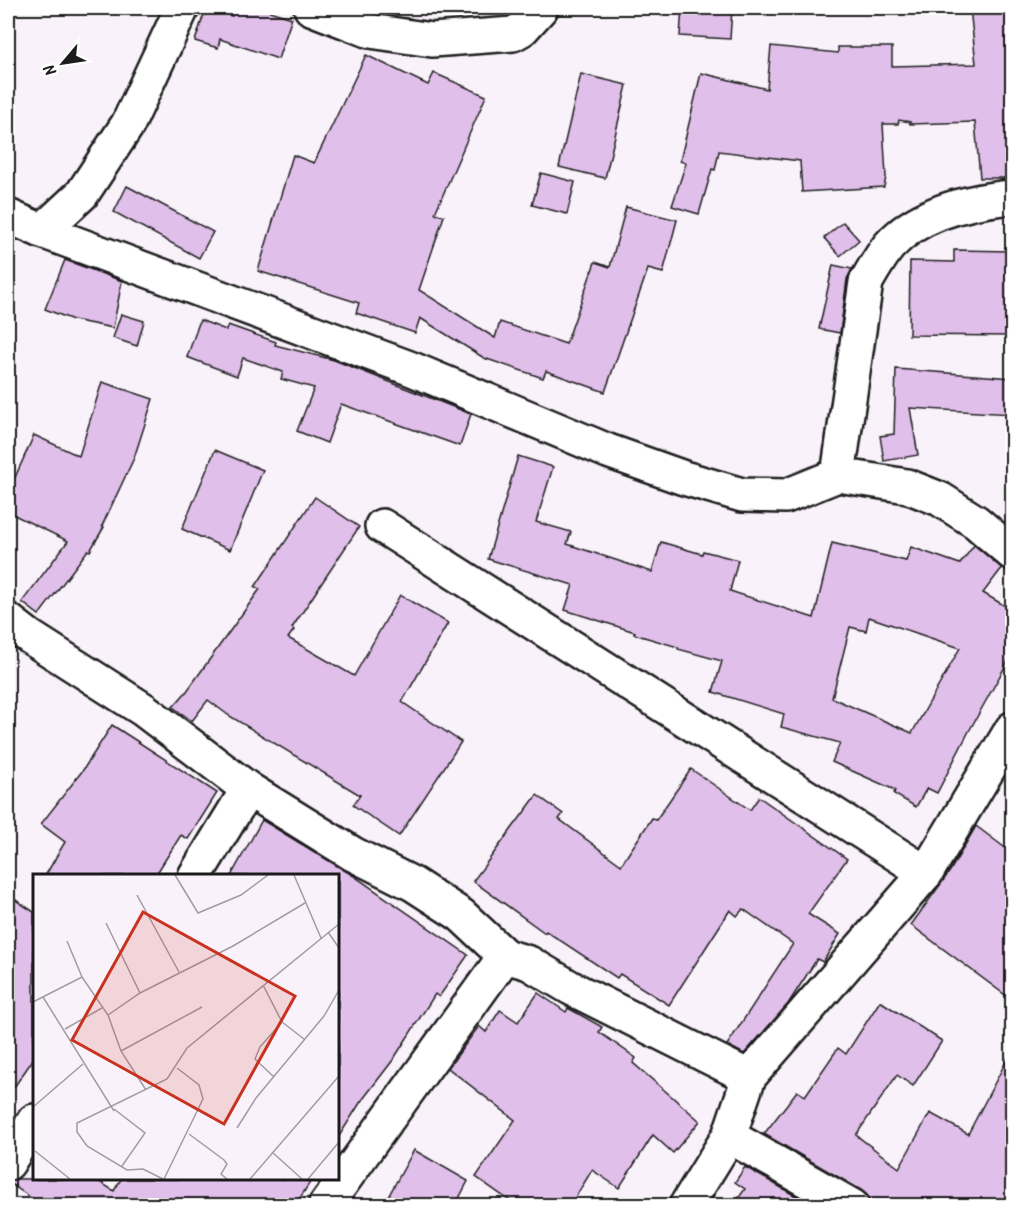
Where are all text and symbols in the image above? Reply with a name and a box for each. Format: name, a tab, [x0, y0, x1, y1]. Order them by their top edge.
north arrow	[33, 33, 93, 93]
text: N	[38, 59, 65, 80]
inset map	[33, 874, 339, 1180]

